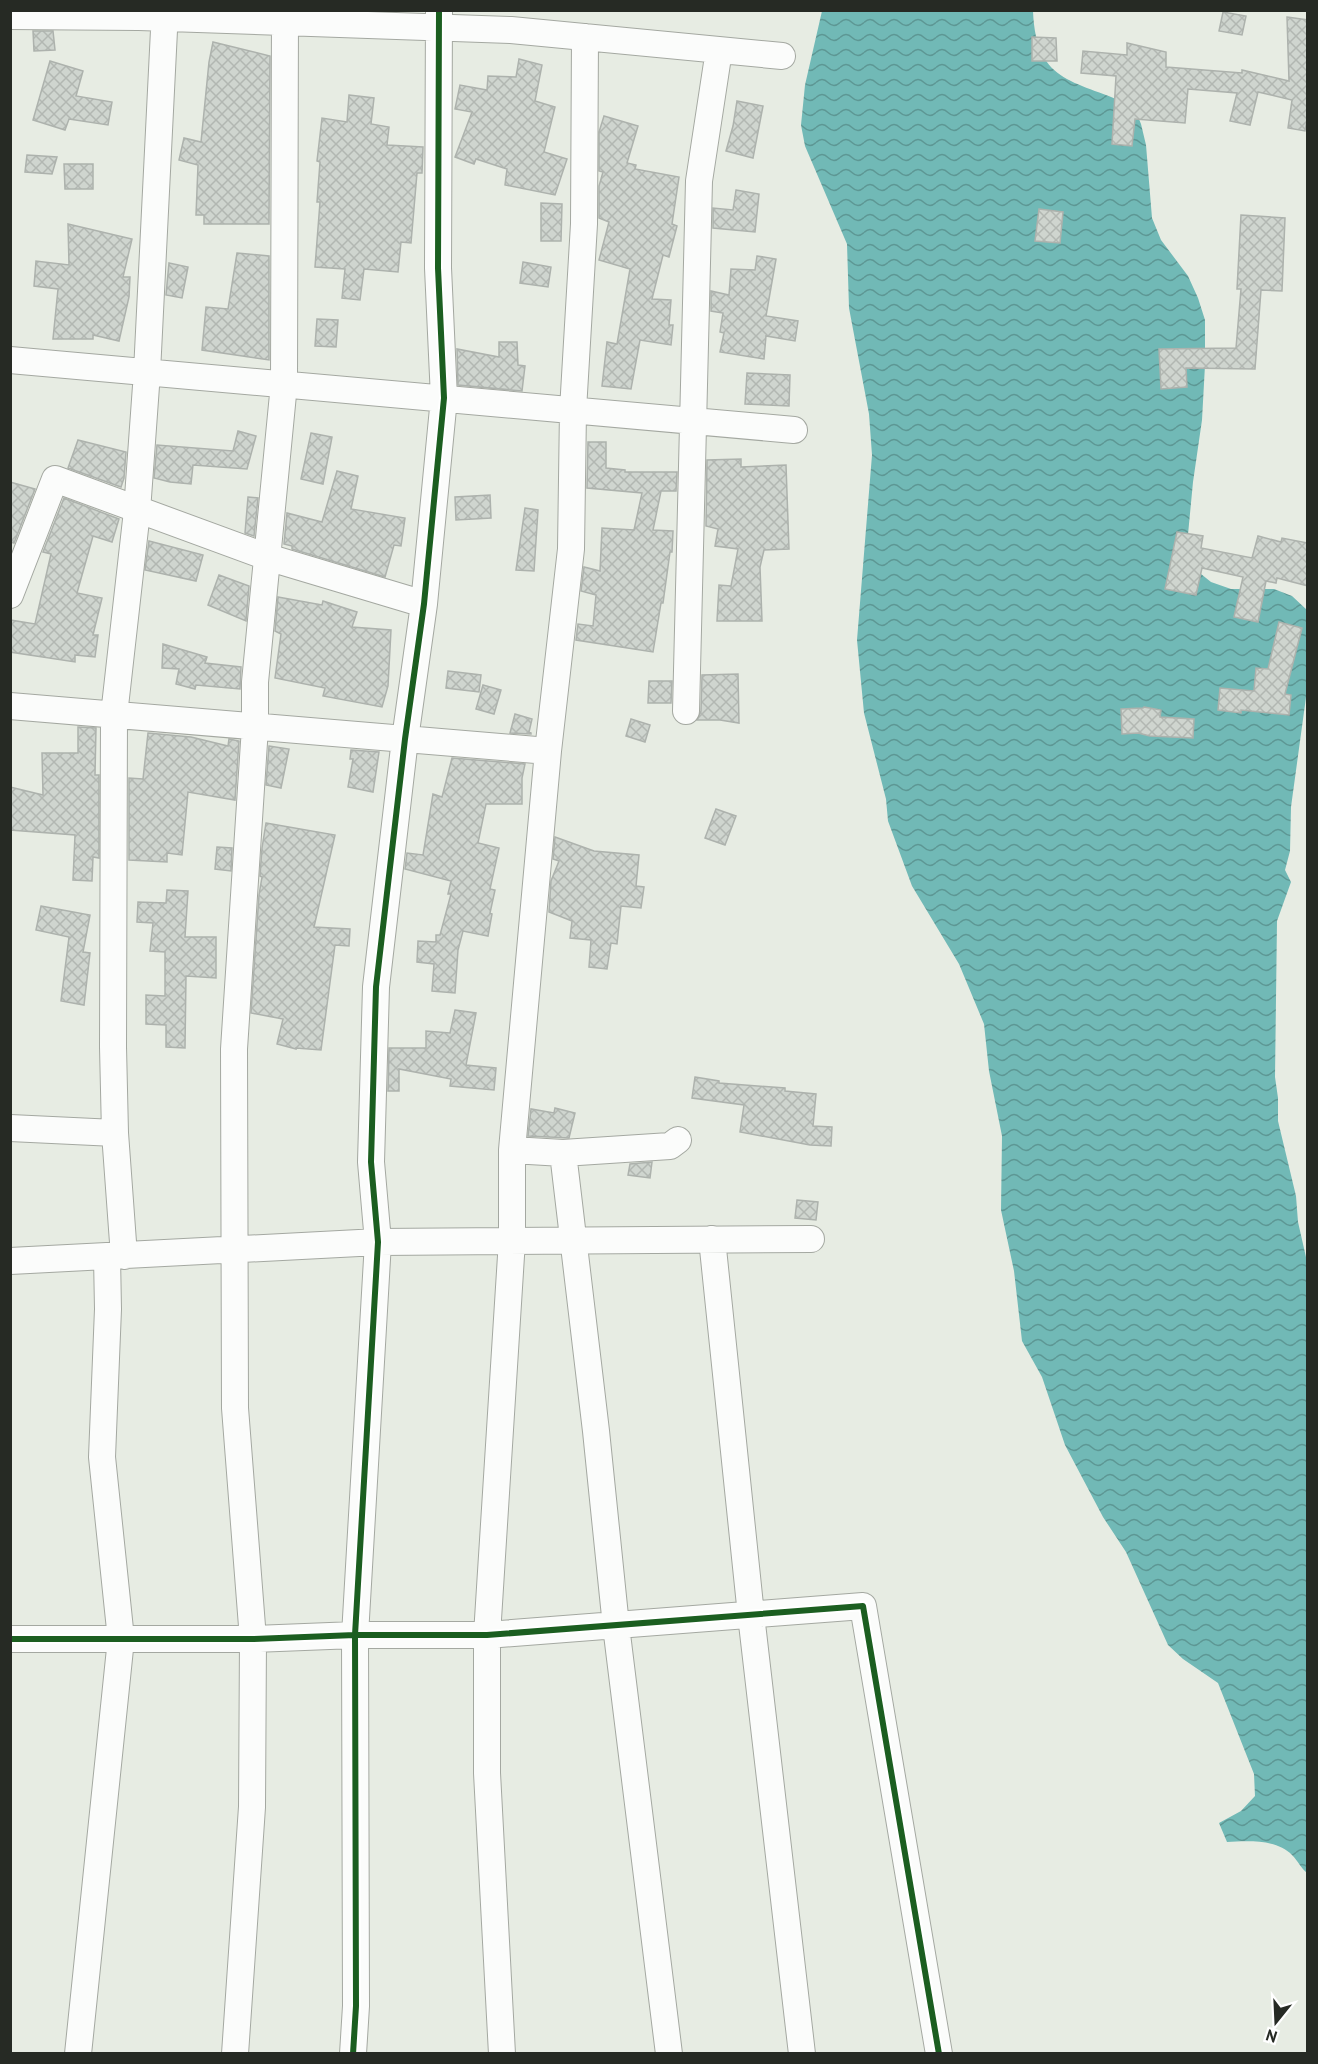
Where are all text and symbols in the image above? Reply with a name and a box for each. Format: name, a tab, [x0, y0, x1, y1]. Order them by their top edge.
north arrow	[1246, 1992, 1306, 2052]
text: N	[1263, 2025, 1279, 2047]

